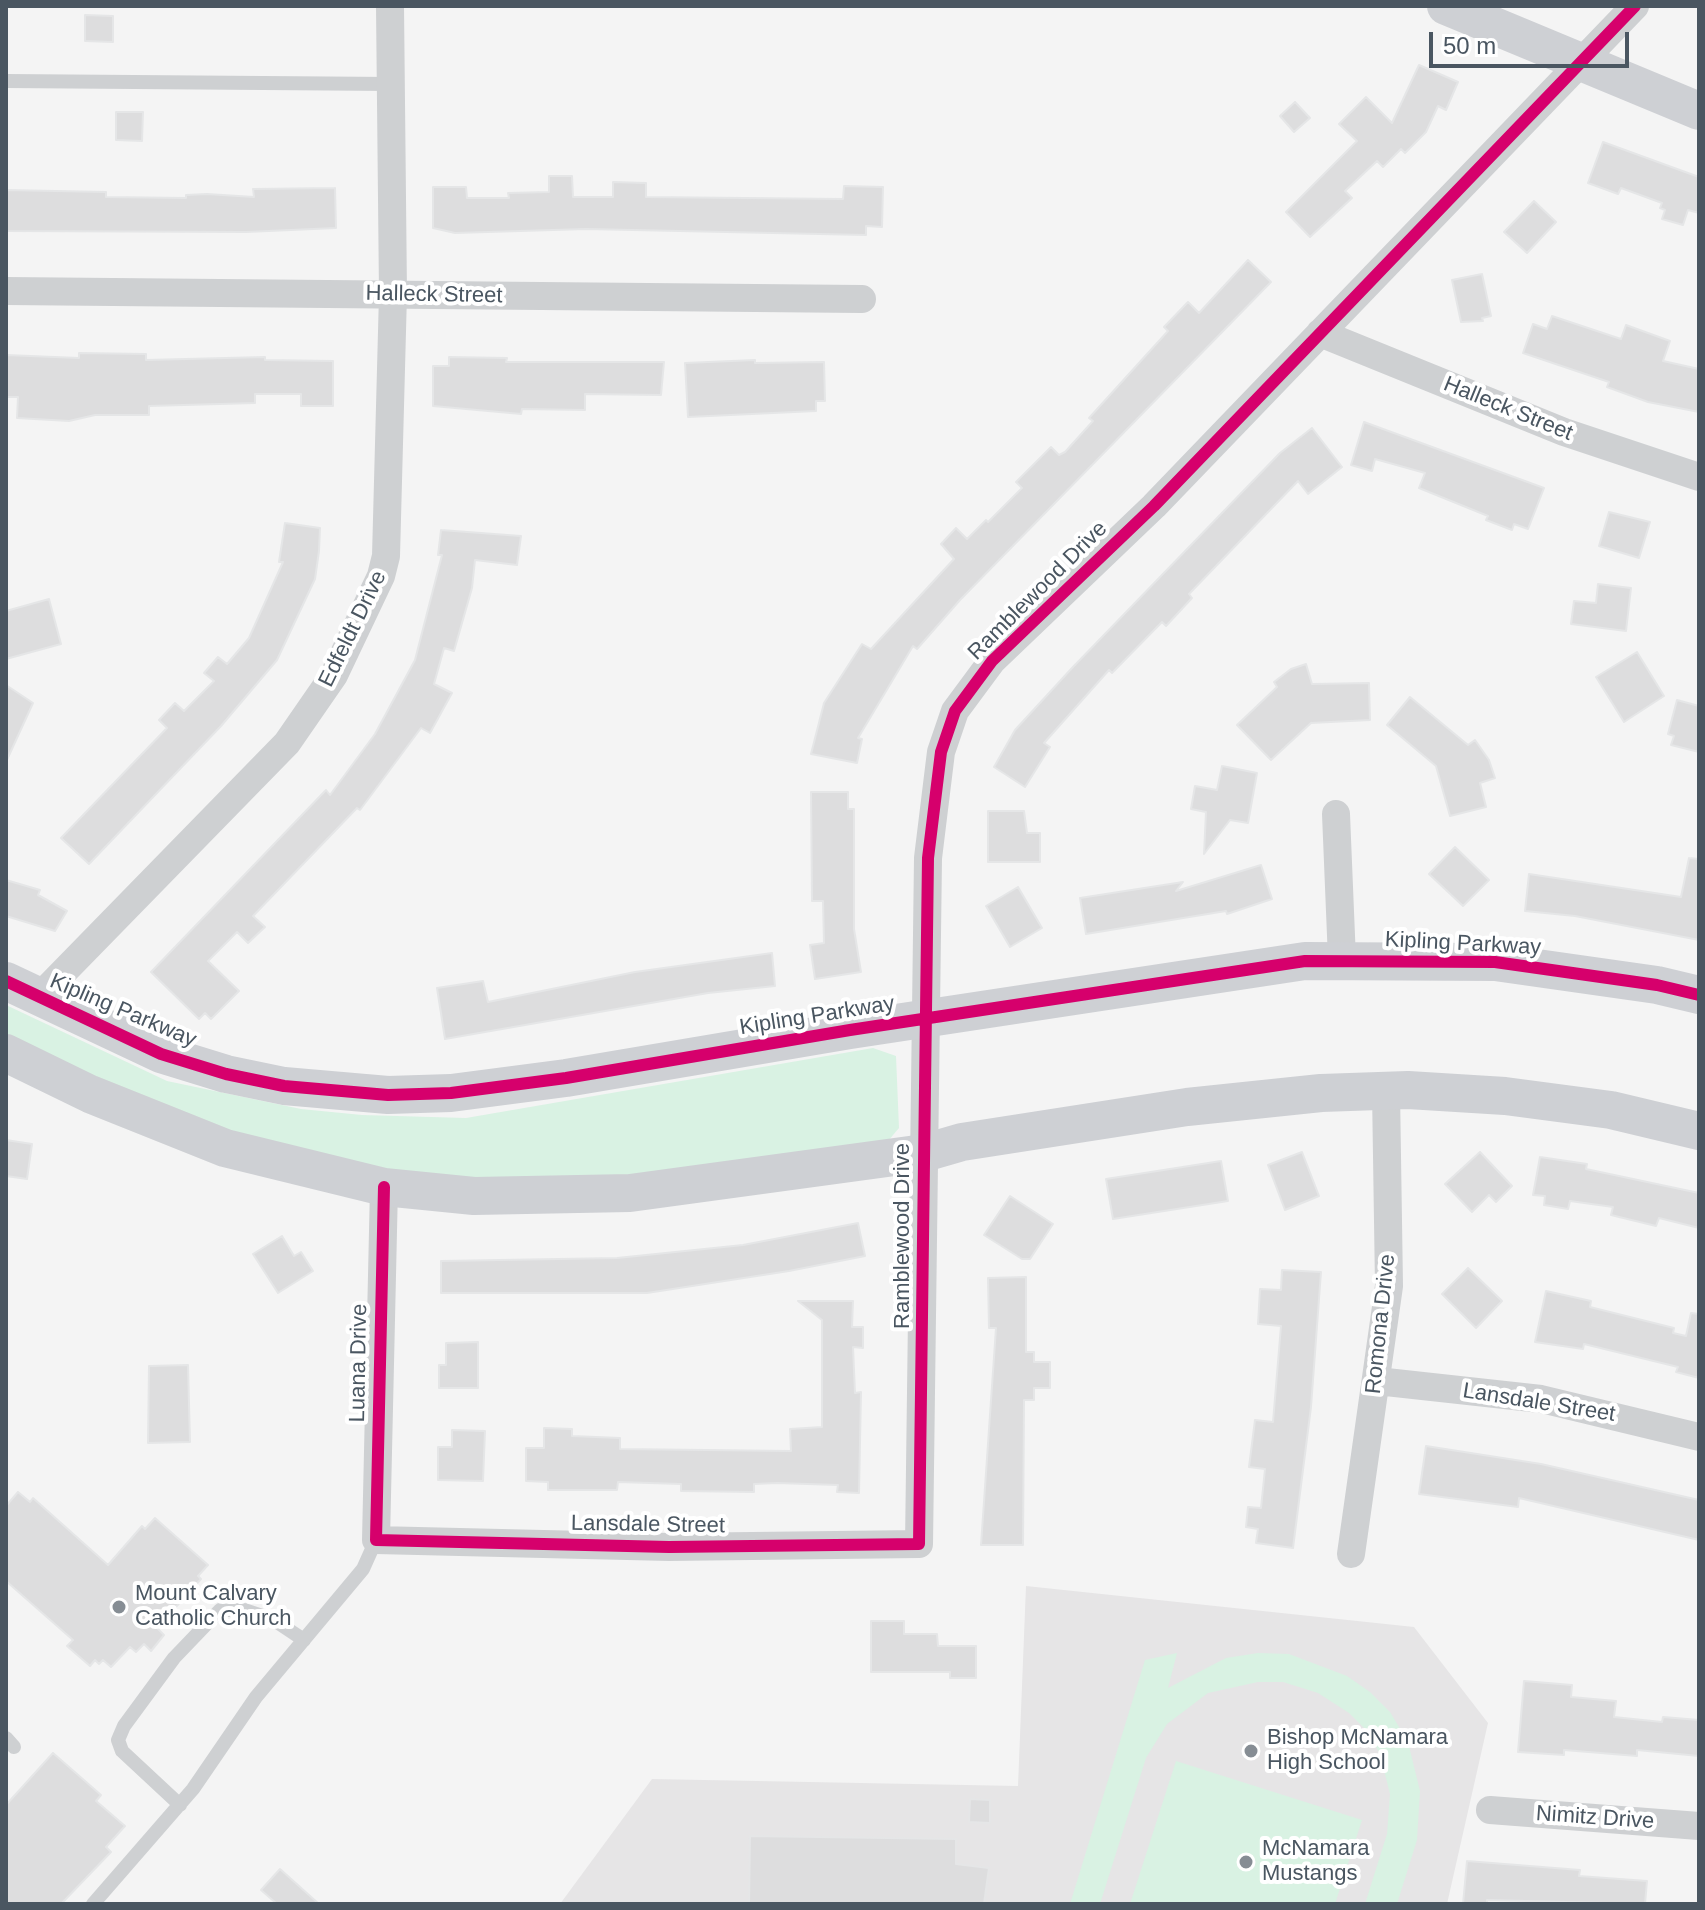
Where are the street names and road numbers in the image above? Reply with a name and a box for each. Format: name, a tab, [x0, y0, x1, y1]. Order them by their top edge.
street label: Halleck Street	[365, 281, 503, 309]
street label: Halleck Street	[1440, 371, 1576, 447]
street label: Ramblewood Drive	[963, 516, 1113, 666]
street label: Edfeldt Drive	[314, 567, 392, 691]
street label: Kipling Parkway	[1384, 927, 1542, 961]
street label: Kipling Parkway	[46, 968, 200, 1054]
street label: Kipling Parkway	[738, 991, 896, 1041]
street label: Ramblewood Drive	[890, 1143, 916, 1329]
street label: Romona Drive	[1361, 1253, 1401, 1395]
street label: Luana Drive	[345, 1303, 373, 1423]
street label: Lansdale Street	[1461, 1378, 1617, 1428]
street label: Lansdale Street	[571, 1510, 725, 1540]
street label: Nimitz Drive	[1535, 1801, 1655, 1835]

